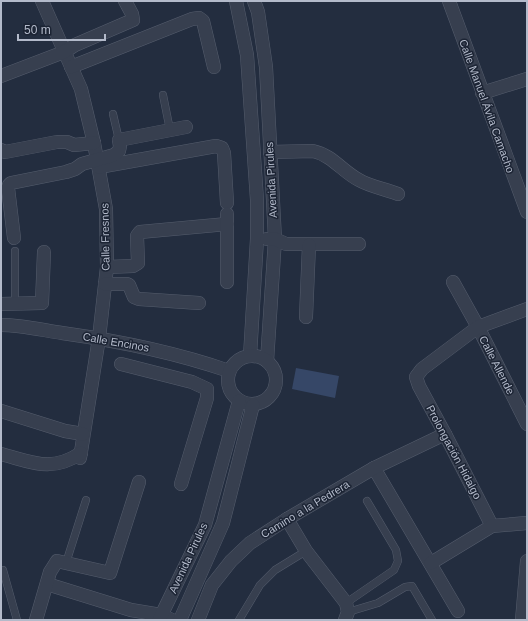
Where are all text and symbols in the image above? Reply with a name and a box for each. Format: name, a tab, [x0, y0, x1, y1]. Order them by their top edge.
scale bar	[18, 16, 105, 42]
text: 50 m	[24, 23, 51, 37]
street label: Calle Manuel Ávila Camacho	[457, 38, 517, 174]
street label: Avenida Pirules	[263, 141, 279, 218]
street label: Calle Fresnos	[98, 202, 112, 271]
street label: Calle Encinos	[82, 330, 151, 354]
street label: Calle Allende	[477, 334, 517, 396]
street label: Prolongación Hidalgo	[424, 403, 484, 501]
street label: Camino a la Pedrera	[259, 477, 352, 540]
street label: Avenida Pirules	[166, 520, 210, 595]

